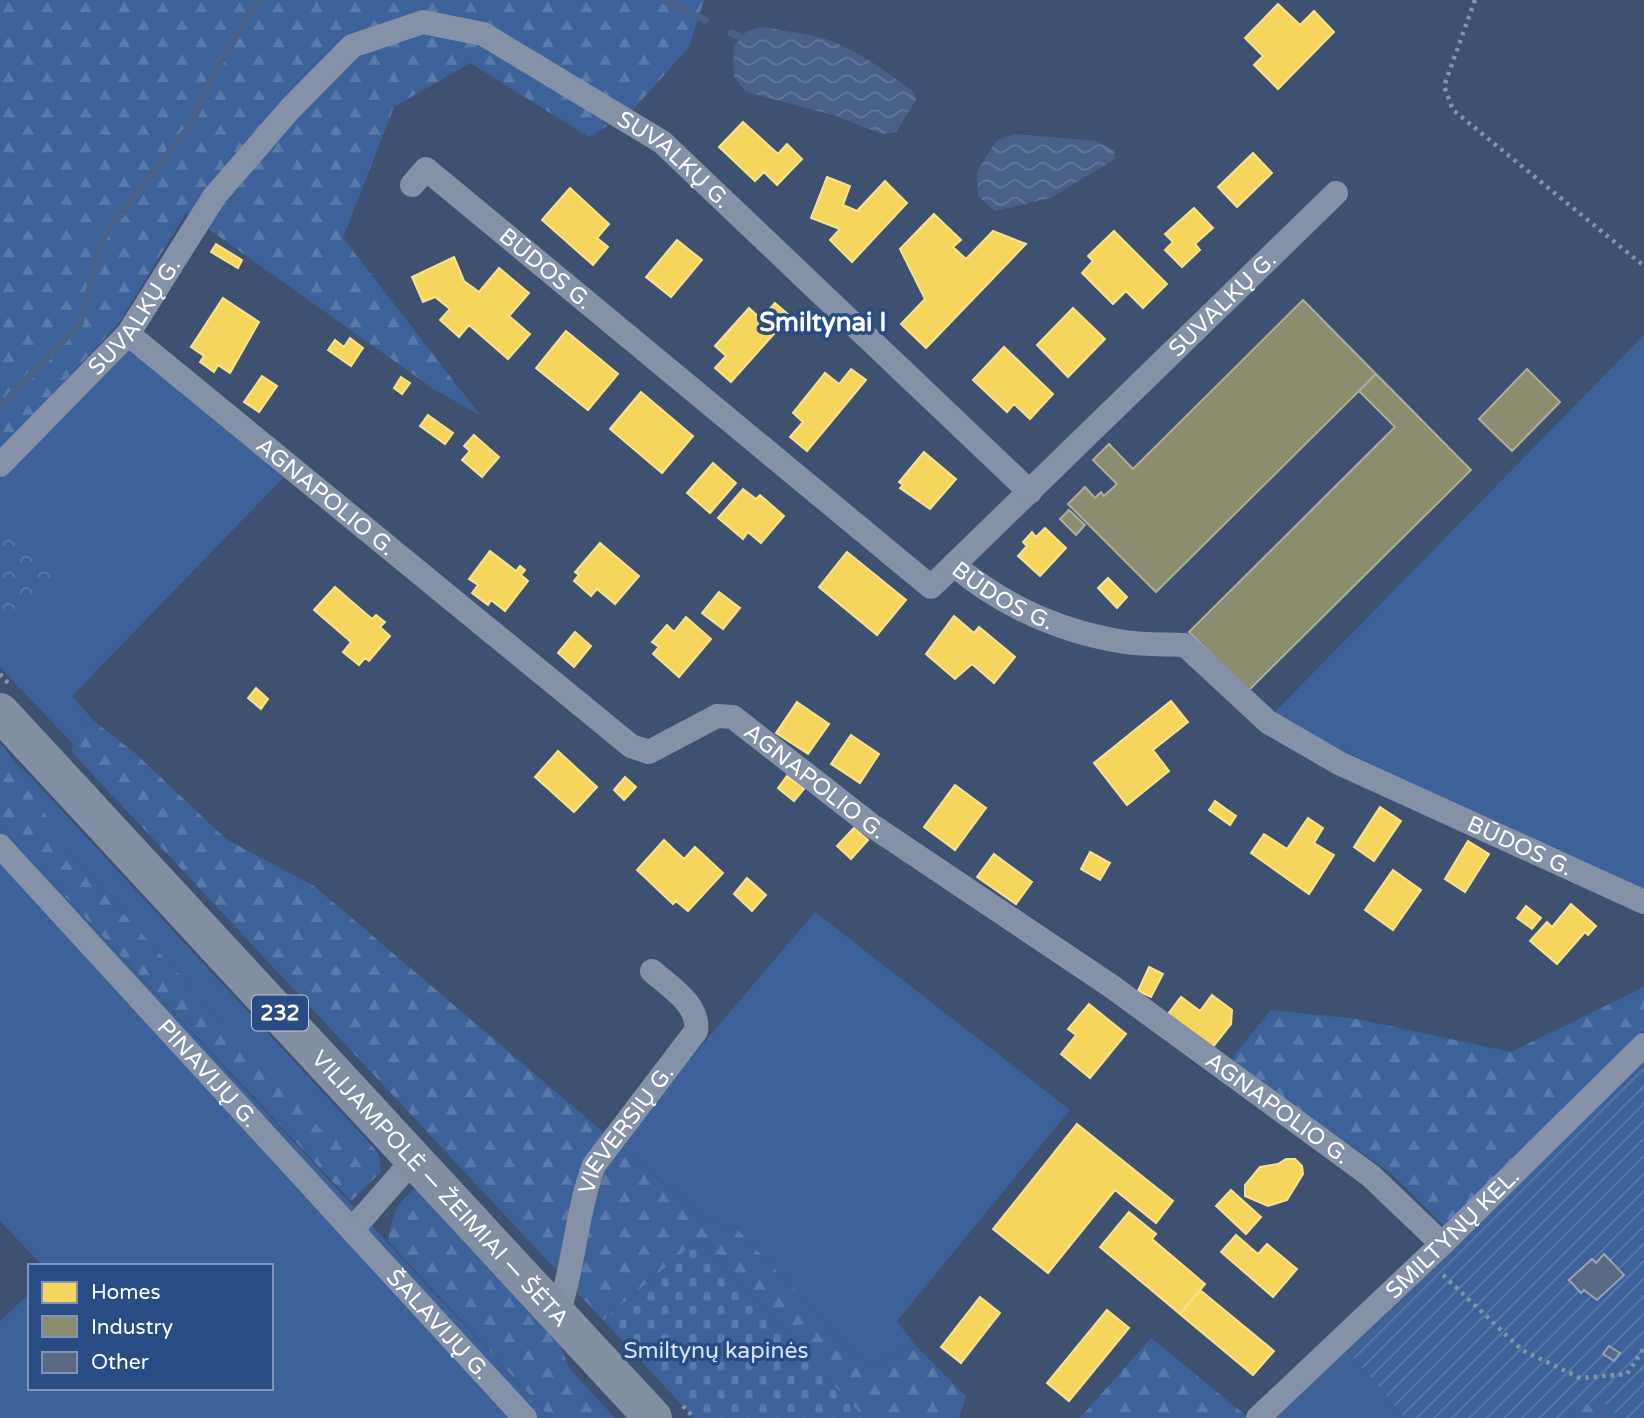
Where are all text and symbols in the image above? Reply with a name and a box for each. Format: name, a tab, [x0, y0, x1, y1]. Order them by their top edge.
street label: SUVALKŲ G.	[612, 105, 736, 215]
street label: BŪDOS G.	[493, 222, 598, 316]
street label: SUVALKŲ G.	[1163, 246, 1283, 363]
street label: SUVALKŲ G.	[83, 253, 187, 382]
district label: Smiltynai I	[759, 307, 887, 338]
street label: AGNAPOLIO G.	[250, 432, 401, 562]
street label: BŪDOS G.	[946, 556, 1057, 637]
street label: AGNAPOLIO G.	[738, 718, 890, 846]
street label: BŪDOS G.	[1462, 810, 1577, 883]
road number: 232	[252, 996, 308, 1030]
street label: PINAVIJŲ G.	[151, 1014, 264, 1134]
street label: VILIJAMPOLĖ — ŽEIMIAI — ŠĖTA	[305, 1045, 575, 1333]
street label: AGNAPOLIO G.	[1200, 1047, 1355, 1171]
street label: VIEVERSIŲ G.	[573, 1060, 680, 1197]
street label: SMILTYNŲ KEL.	[1380, 1163, 1526, 1305]
legend	[28, 1264, 273, 1390]
street label: ŠALAVIJŲ G.	[380, 1264, 496, 1386]
text: Homes	[91, 1280, 161, 1305]
text: Industry	[91, 1315, 173, 1340]
park label: Smiltynų kapinės	[623, 1337, 809, 1365]
text: Other	[91, 1350, 149, 1375]

